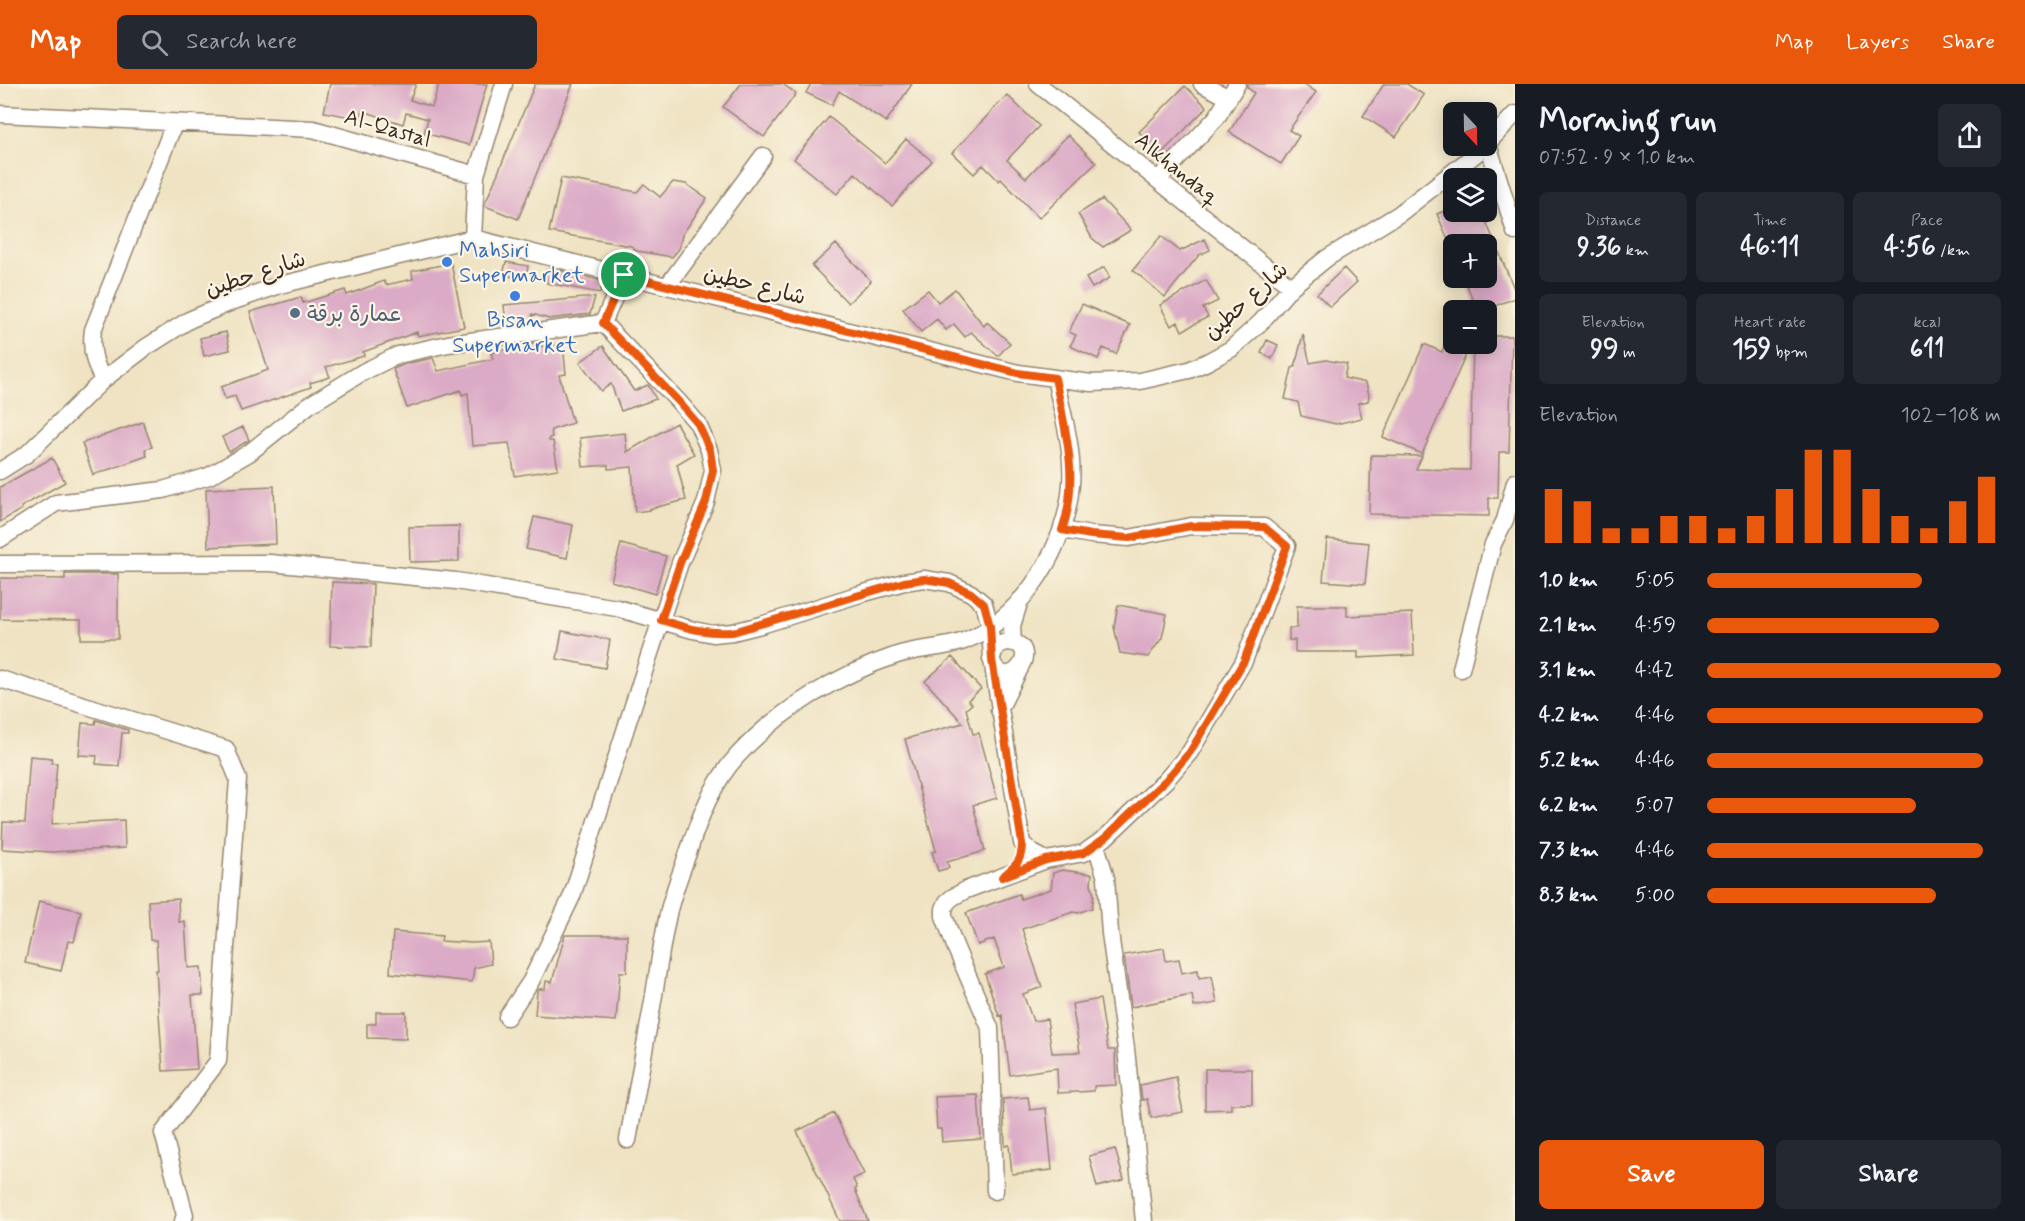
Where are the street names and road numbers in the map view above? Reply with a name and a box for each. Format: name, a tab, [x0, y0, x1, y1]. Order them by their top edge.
street label: Al-Qastal	[341, 103, 434, 155]
street label: Alkhandaq	[1129, 127, 1225, 212]
street label: شارع حطين	[202, 245, 309, 304]
street label: شارع حطين	[1198, 256, 1294, 347]
street label: شارع حطين	[701, 260, 808, 312]

